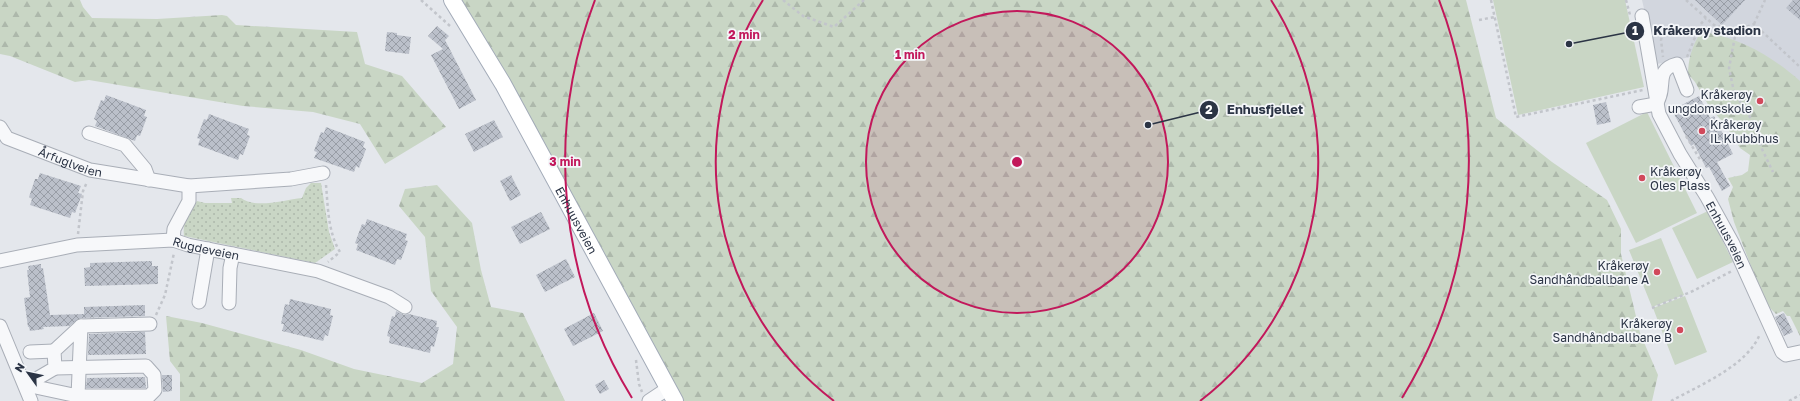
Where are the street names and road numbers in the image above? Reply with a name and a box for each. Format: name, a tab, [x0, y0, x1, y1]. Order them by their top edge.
street label: Årfuglveien	[37, 143, 103, 179]
street label: Enhuusveien	[553, 184, 601, 256]
street label: Enhuusveien	[1703, 198, 1751, 271]
street label: Rugdeveien	[171, 233, 241, 263]

